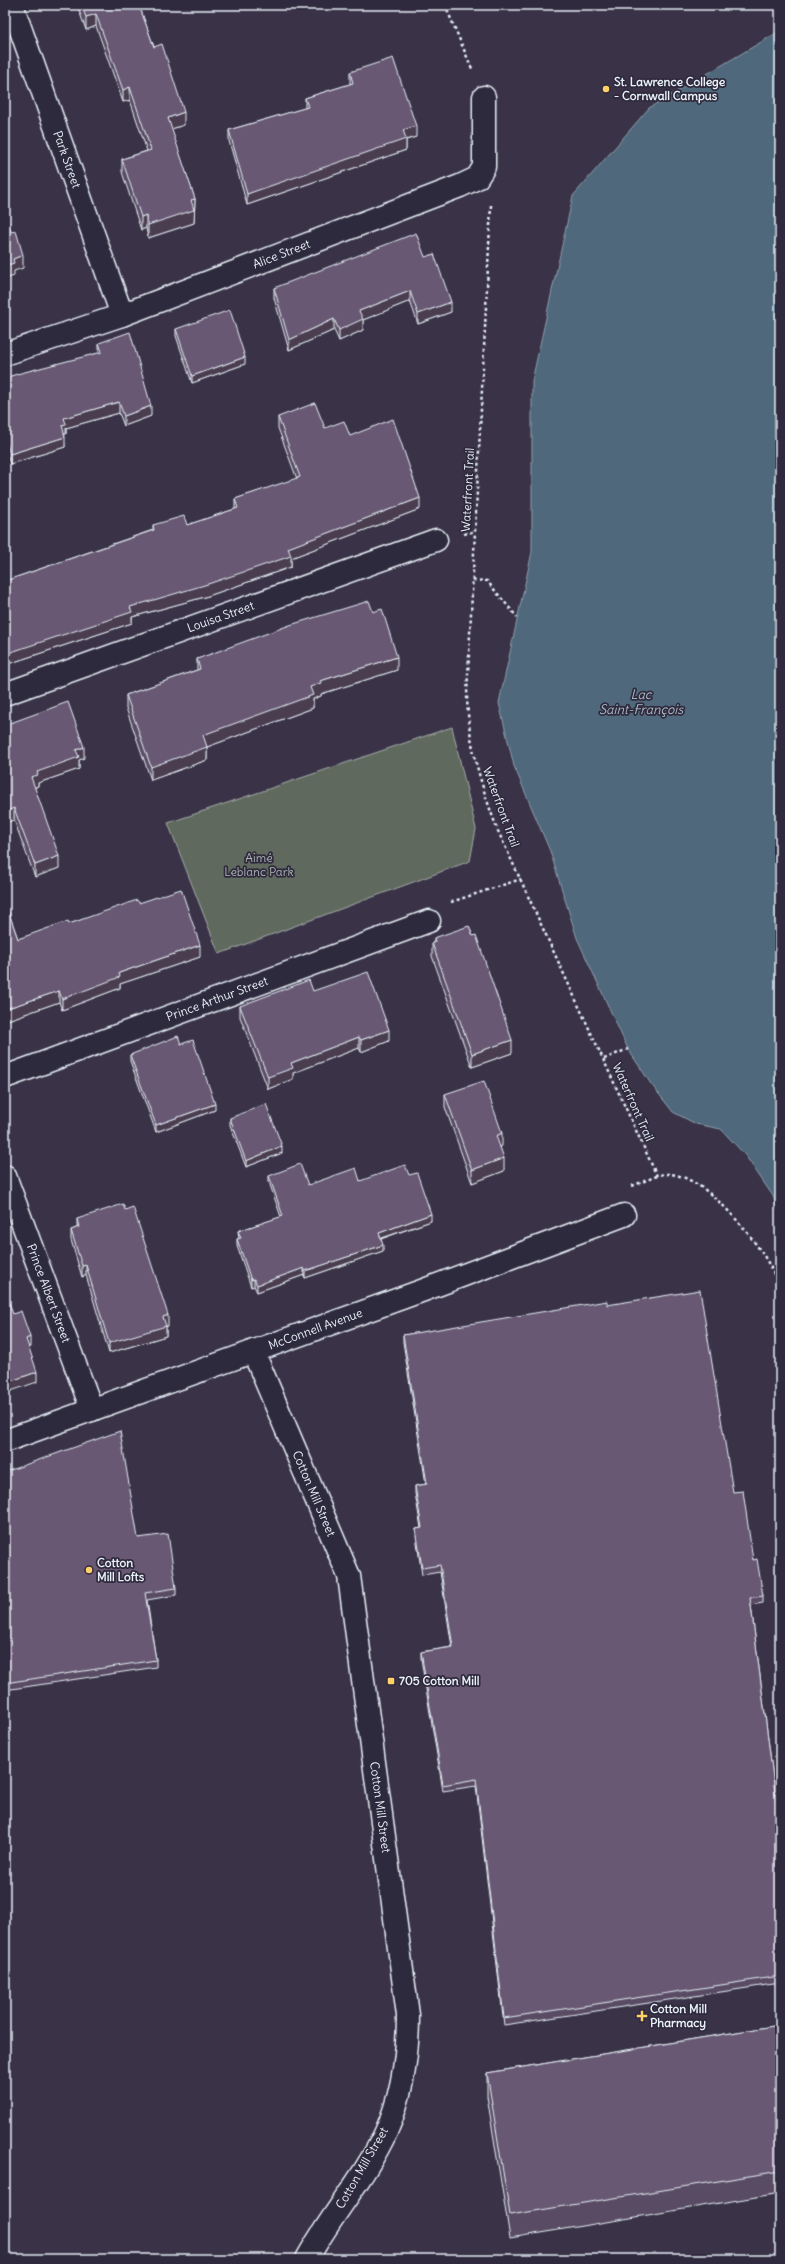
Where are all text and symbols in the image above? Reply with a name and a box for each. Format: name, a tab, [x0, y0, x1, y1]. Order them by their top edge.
place label: St. Lawrence College - Cornwall Campus	[614, 74, 726, 104]
marker: St. Lawrence College - Cornwall Campus	[601, 84, 611, 94]
street label: Park Street	[50, 129, 84, 190]
street label: Alice Street	[250, 236, 312, 271]
street label: Waterfront Trail	[458, 447, 477, 532]
street label: Louisa Street	[185, 598, 256, 635]
water label: Lac Saint-François	[599, 686, 684, 718]
street label: Waterfront Trail	[480, 765, 523, 849]
park label: Aimé Leblanc Park	[224, 850, 294, 879]
street label: Prince Arthur Street	[164, 973, 270, 1024]
street label: Waterfront Trail	[609, 1060, 657, 1143]
street label: Prince Albert Street	[24, 1241, 74, 1345]
street label: McConnell Avenue	[266, 1305, 364, 1352]
street label: Cotton Mill Street	[289, 1448, 339, 1539]
place label: Cotton Mill Lofts	[97, 1555, 145, 1584]
marker: Cotton Mill Lofts	[84, 1565, 94, 1575]
place label: 705 Cotton Mill	[399, 1673, 480, 1688]
marker: 705 Cotton Mill	[386, 1676, 396, 1686]
street label: Cotton Mill Street	[367, 1761, 394, 1854]
place label: Cotton Mill Pharmacy	[650, 2001, 707, 2031]
marker: Cotton Mill Pharmacy	[637, 2011, 647, 2021]
street label: Cotton Mill Street	[332, 2124, 391, 2211]

